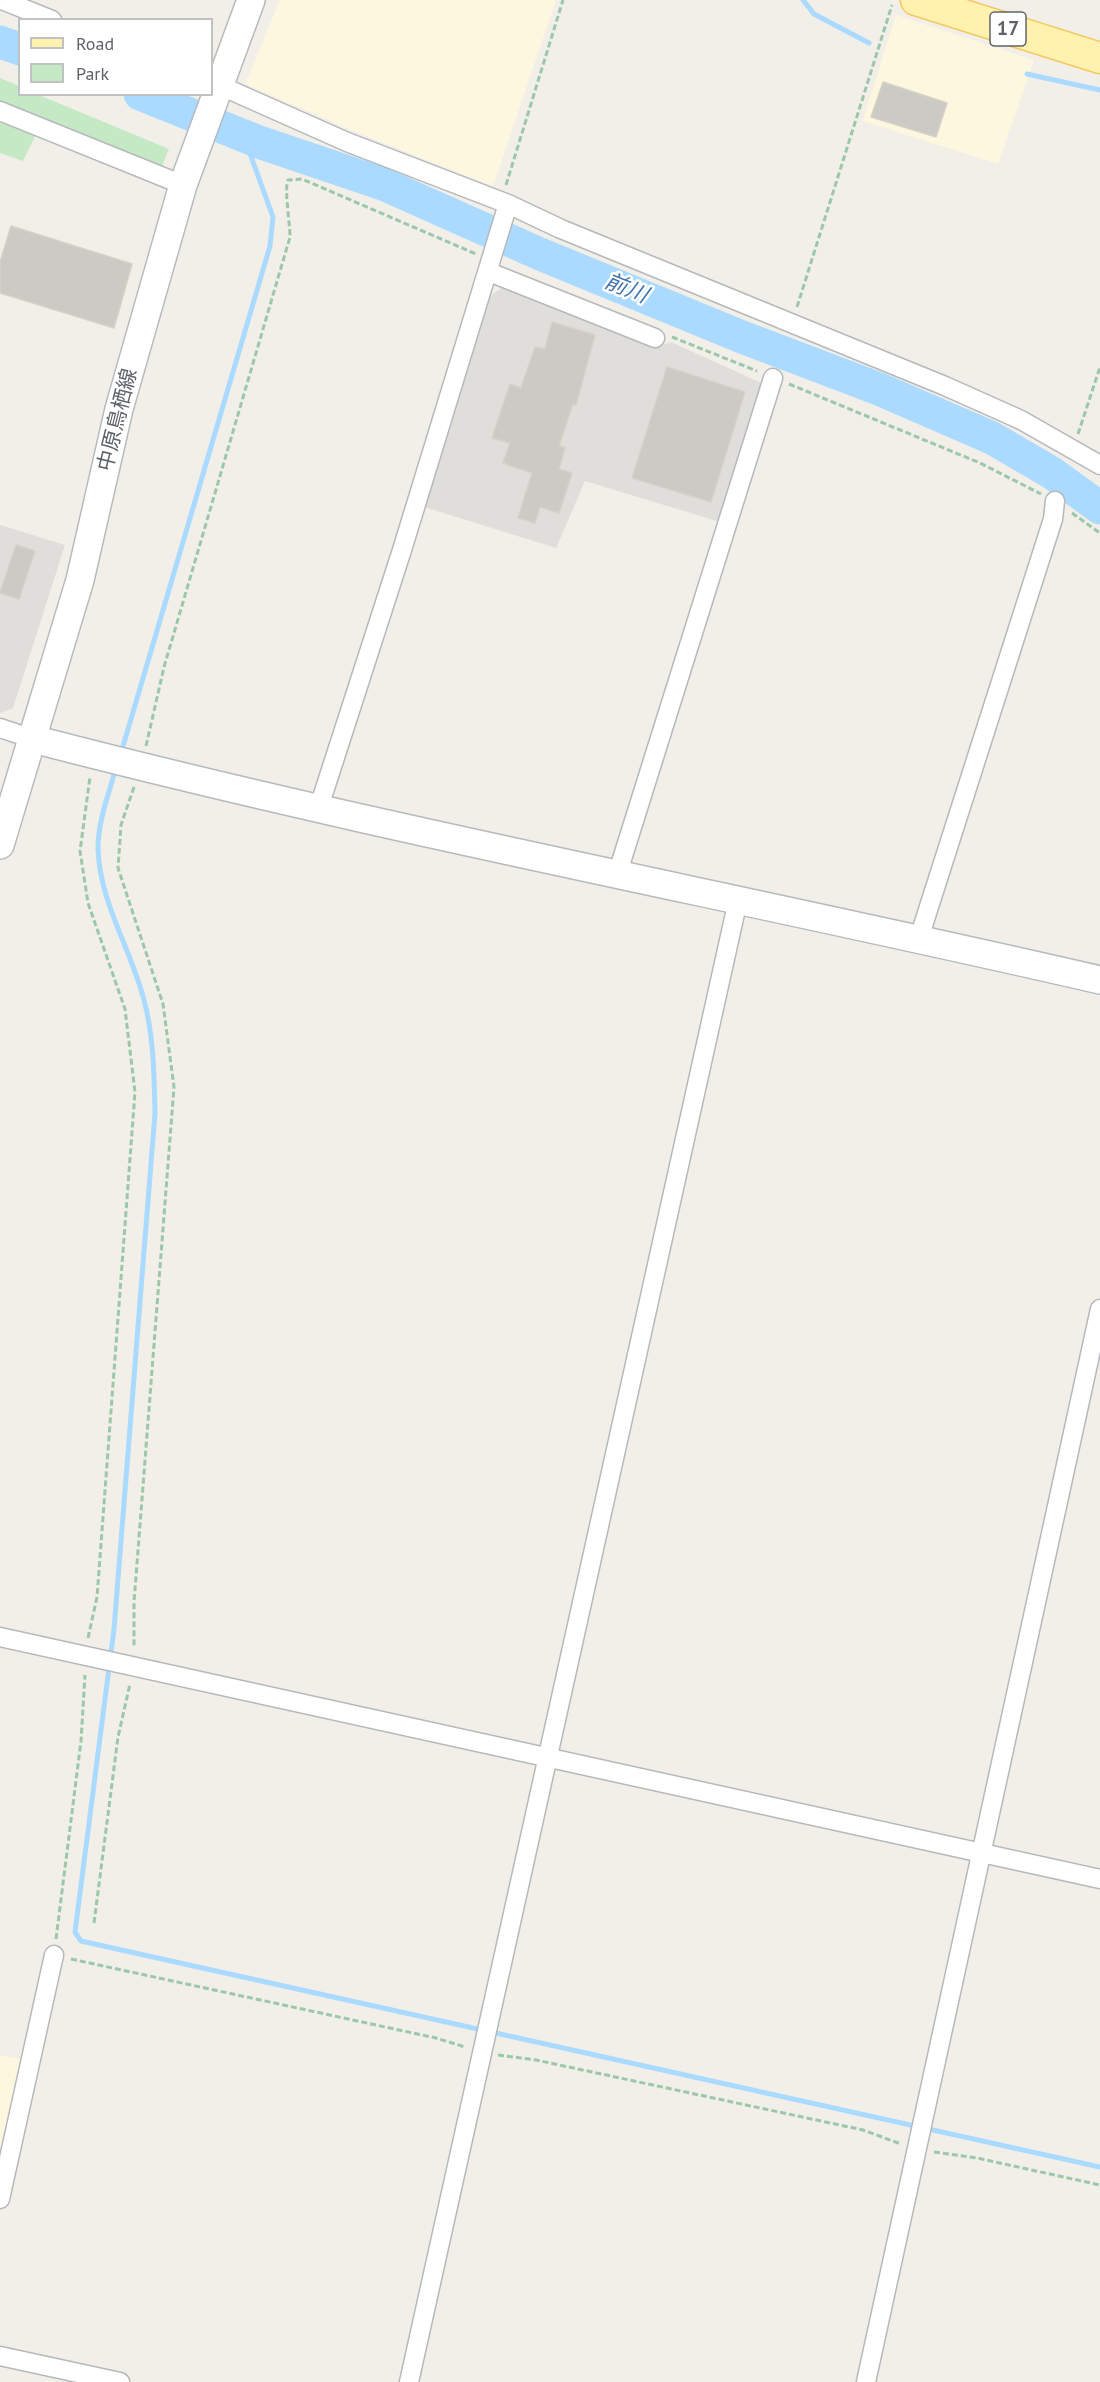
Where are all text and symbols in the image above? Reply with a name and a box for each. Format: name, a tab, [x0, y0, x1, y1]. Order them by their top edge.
road number: 17	[990, 12, 1026, 46]
legend	[18, 18, 213, 96]
text: Road	[76, 32, 114, 55]
text: Park	[76, 62, 109, 85]
water label: 前川	[601, 269, 651, 309]
street label: 中原鳥栖線	[93, 366, 143, 474]

